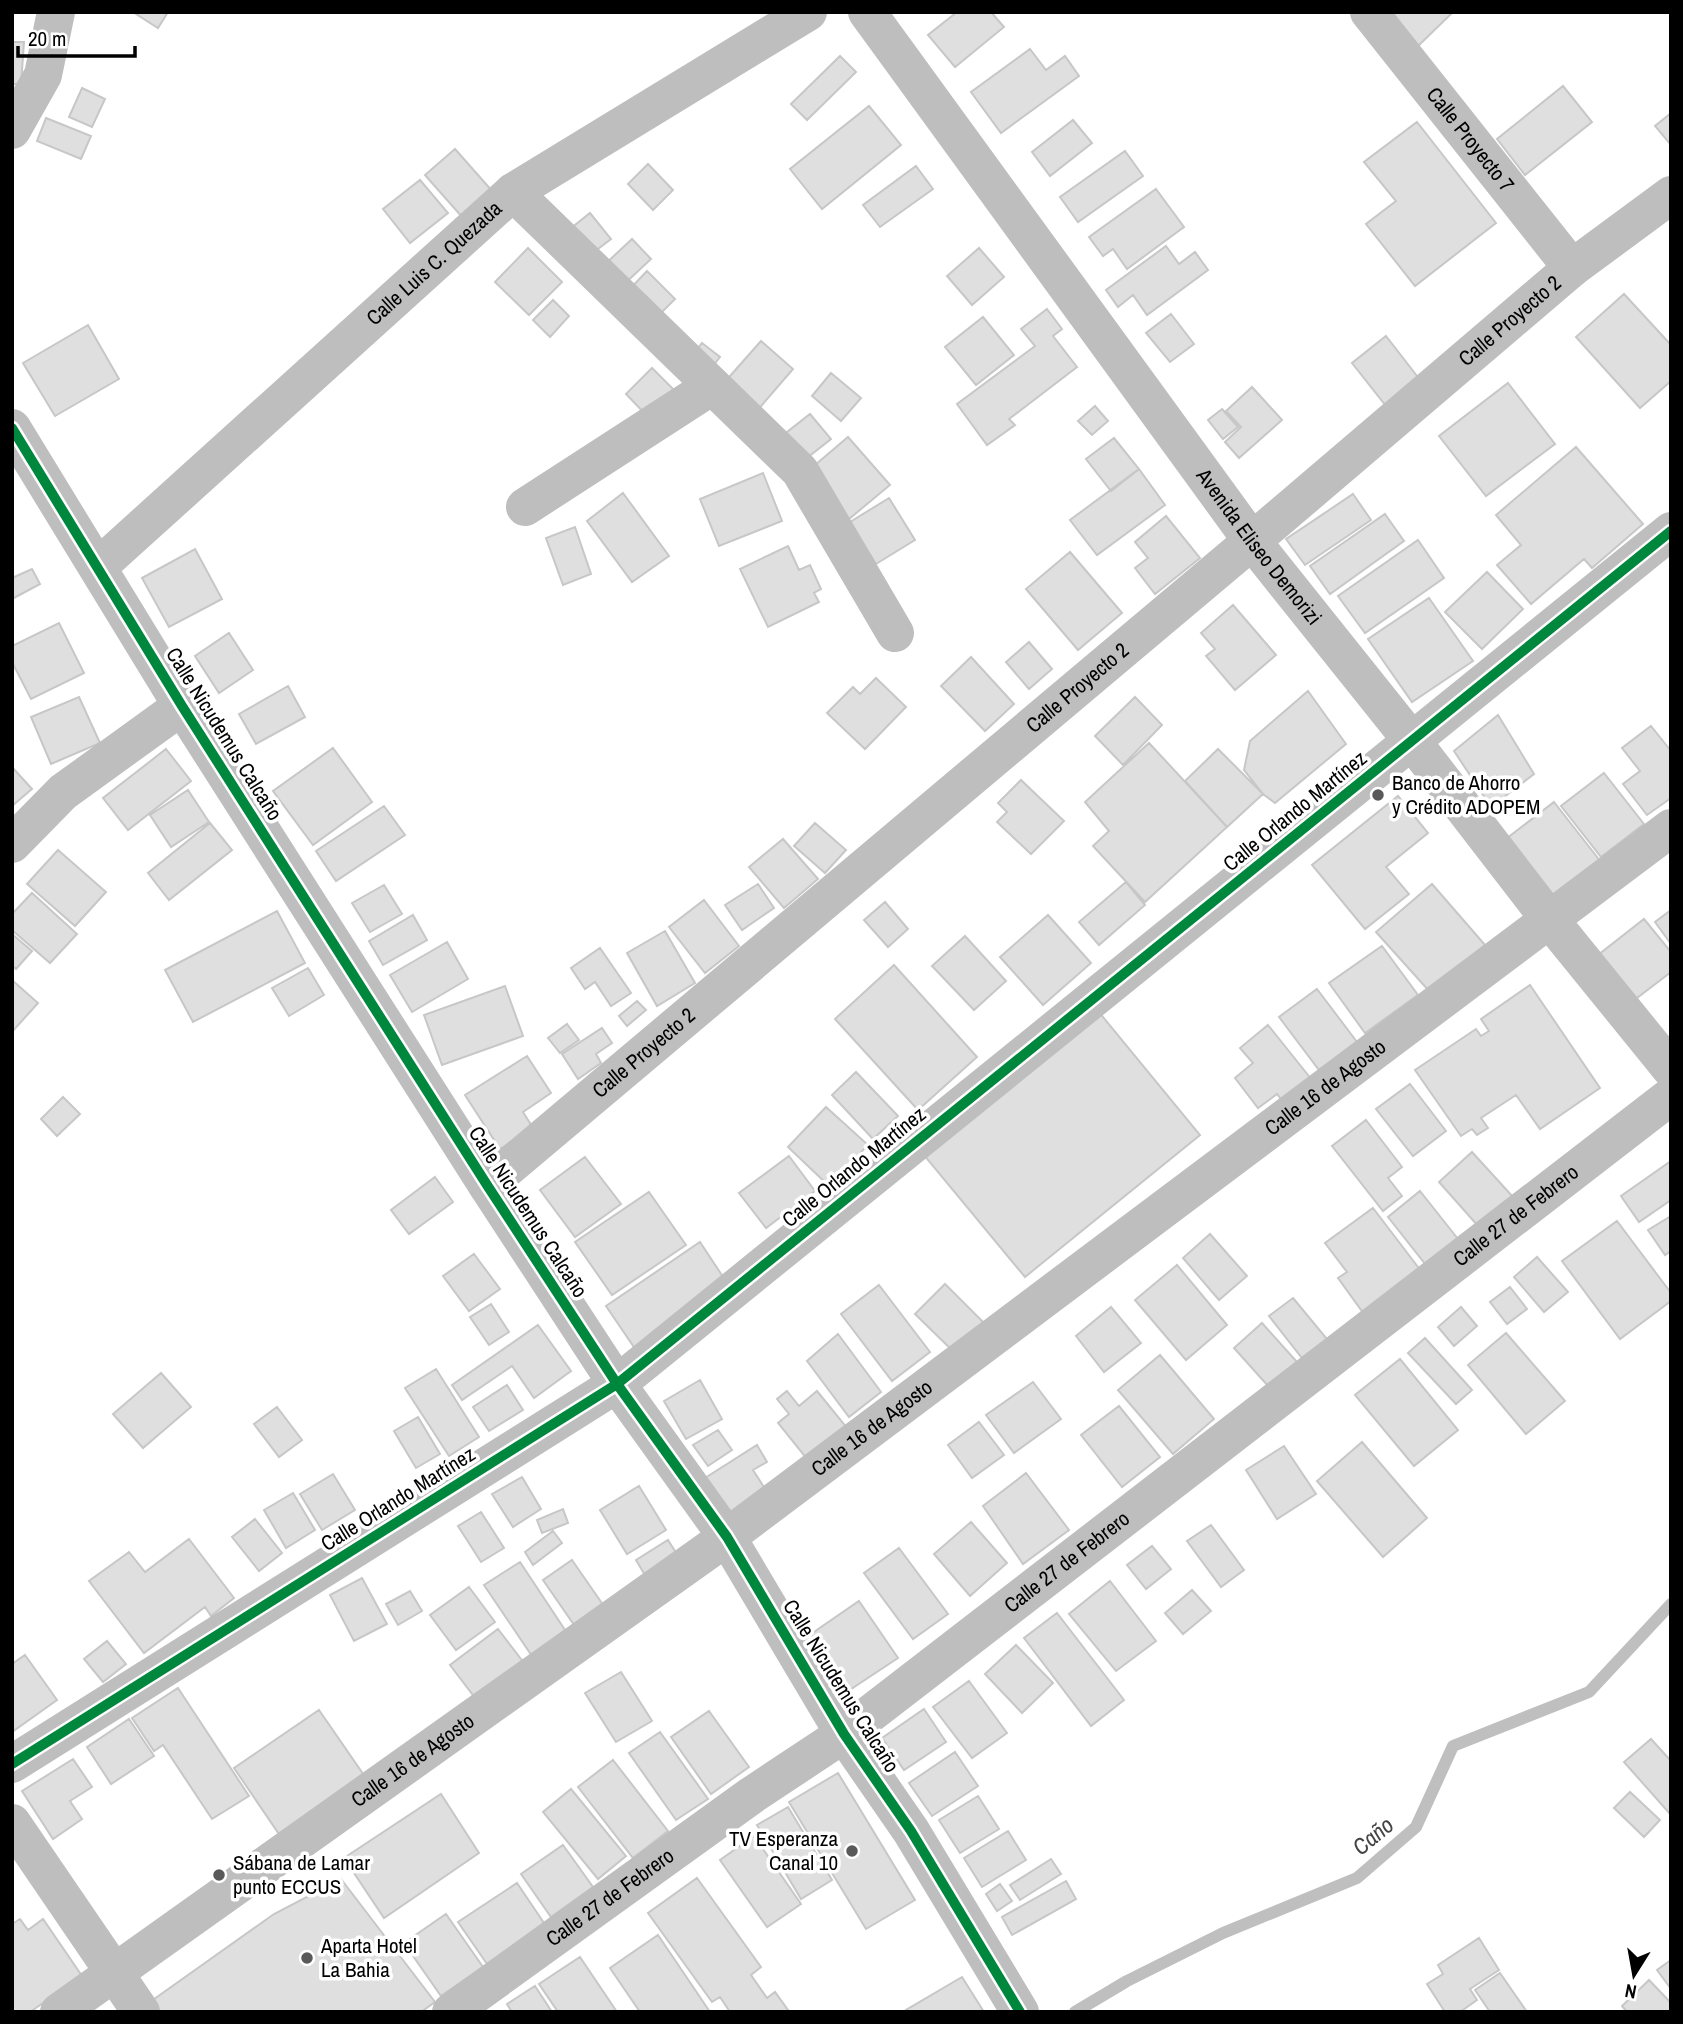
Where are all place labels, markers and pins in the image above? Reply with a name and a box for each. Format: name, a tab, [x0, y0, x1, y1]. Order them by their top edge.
place label: Banco de Ahorro y Crédito ADOPEM	[1392, 768, 1540, 821]
marker: Banco de Ahorro y Crédito ADOPEM	[1370, 787, 1386, 803]
place label: TV Esperanza Canal 10	[729, 1824, 838, 1877]
marker: TV Esperanza Canal 10	[844, 1843, 860, 1859]
place label: Sábana de Lamar punto ECCUS	[233, 1848, 370, 1901]
marker: Sábana de Lamar punto ECCUS	[211, 1867, 227, 1883]
place label: Aparta Hotel La Bahia	[320, 1931, 417, 1984]
marker: Aparta Hotel La Bahia	[299, 1950, 315, 1966]

